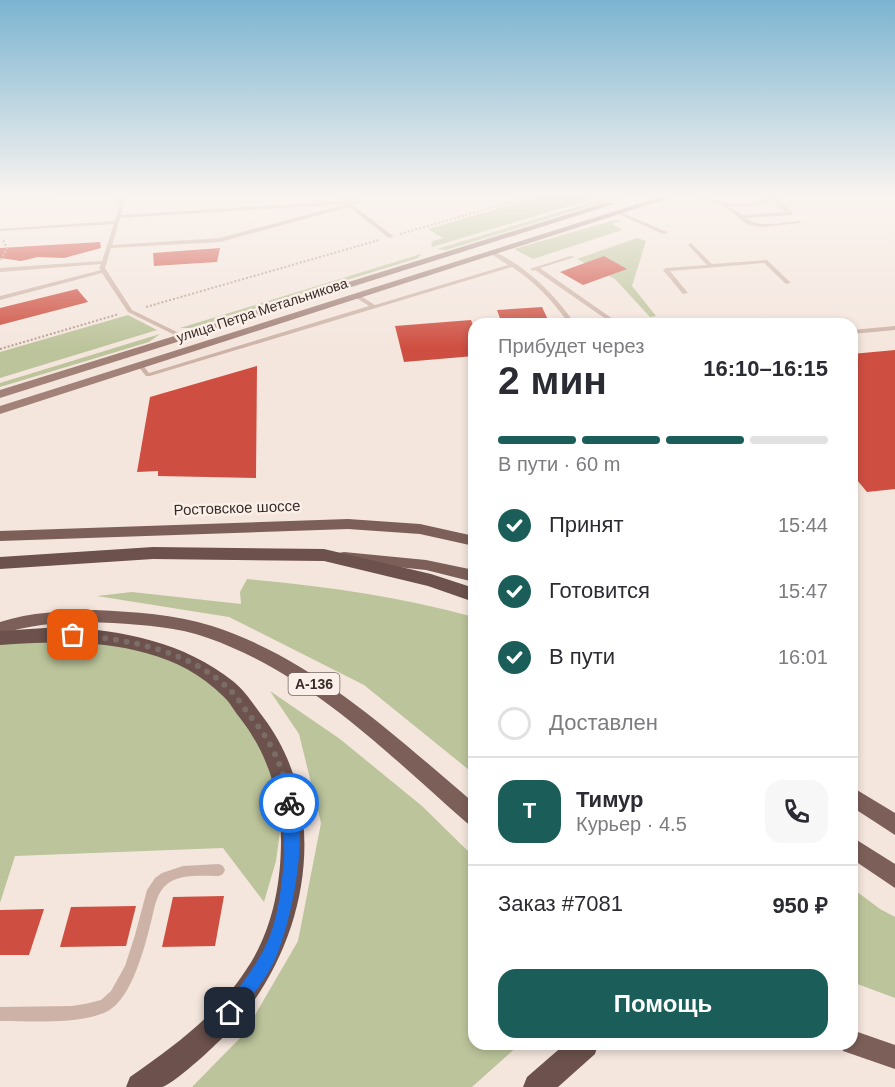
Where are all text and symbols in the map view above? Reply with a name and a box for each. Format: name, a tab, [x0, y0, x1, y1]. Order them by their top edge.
street label: улица Петра Метальникова	[174, 275, 350, 345]
text: Прибудет через	[498, 335, 644, 357]
text: 16:10–16:15	[703, 356, 828, 381]
text: 2 мин	[498, 359, 607, 402]
text: В пути · 60 m	[498, 453, 620, 475]
street label: Ростовское шоссе	[173, 497, 301, 518]
icon: check	[498, 509, 531, 542]
text: Принят	[549, 512, 623, 537]
text: 15:44	[778, 514, 828, 536]
icon: check	[498, 575, 531, 608]
text: Готовится	[549, 578, 650, 603]
text: 15:47	[778, 580, 828, 602]
pin	[47, 609, 98, 660]
icon: bag	[56, 618, 89, 651]
icon: check	[498, 641, 531, 674]
text: В пути	[549, 644, 615, 669]
text: 16:01	[778, 646, 828, 668]
road number: А-136	[288, 673, 340, 695]
text: Доставлен	[549, 710, 658, 735]
courier	[259, 773, 319, 833]
button: phone	[765, 780, 828, 843]
icon: bike	[273, 787, 306, 820]
text: Тимур	[576, 787, 644, 812]
text: Т	[523, 798, 536, 823]
text: Курьер · 4.5	[576, 813, 687, 835]
text: Заказ #7081	[498, 891, 623, 916]
text: 950 ₽	[772, 893, 828, 918]
button: Помощь	[498, 969, 828, 1038]
pin	[204, 987, 255, 1038]
icon: home	[213, 996, 246, 1029]

